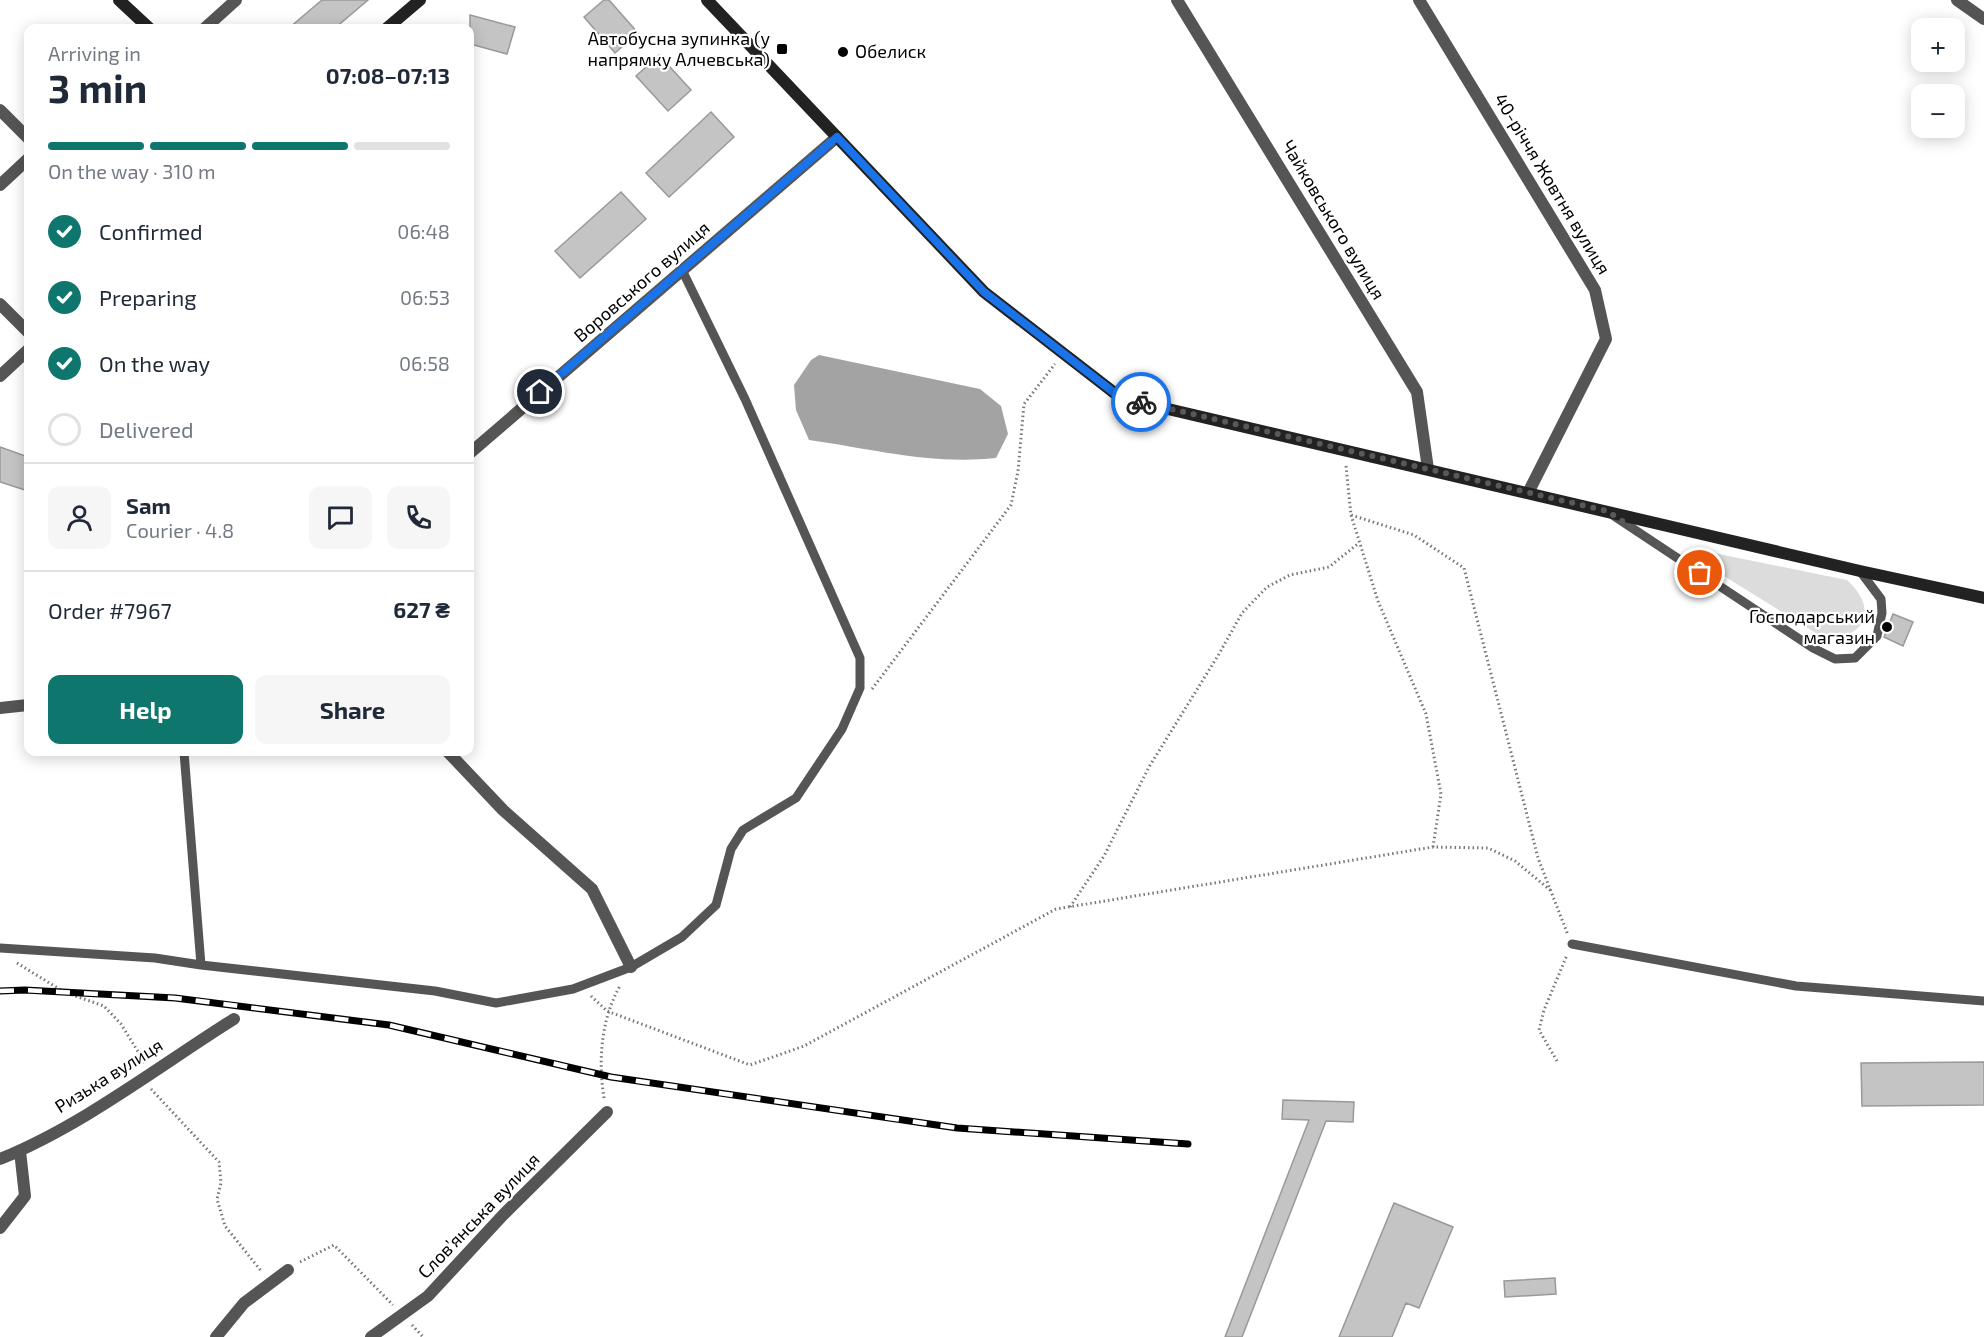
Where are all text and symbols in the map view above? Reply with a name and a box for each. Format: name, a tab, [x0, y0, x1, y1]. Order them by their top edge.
map controls	[1911, 18, 1965, 138]
button: +	[1911, 18, 1965, 72]
place label: Автобусна зупинка (у напрямку Алчевська)	[588, 27, 770, 70]
place label: Обелиск	[855, 40, 927, 62]
text: Arriving in	[48, 41, 141, 65]
marker: Автобусна зупинка (у напрямку Алчевська)	[775, 42, 789, 56]
marker: Обелиск	[836, 45, 850, 59]
text: 07:08–07:13	[326, 62, 450, 88]
text: 3 min	[48, 64, 147, 111]
button: −	[1911, 84, 1965, 138]
street label: 40-річчя Жовтня вулиця	[1490, 89, 1616, 278]
street label: Чайковського вулиця	[1278, 136, 1390, 303]
text: On the way · 310 m	[48, 159, 215, 183]
icon: check	[48, 215, 81, 248]
street label: Воровського вулиця	[569, 216, 714, 346]
text: Confirmed	[99, 218, 203, 244]
text: 06:48	[397, 219, 450, 243]
icon: check	[48, 281, 81, 314]
text: Preparing	[99, 284, 197, 310]
text: 06:53	[400, 285, 450, 309]
icon: check	[48, 347, 81, 380]
text: On the way	[99, 350, 210, 376]
text: 06:58	[399, 351, 450, 375]
pin	[514, 366, 565, 417]
courier	[1111, 372, 1171, 432]
icon: home	[523, 375, 556, 408]
icon: bike	[1125, 386, 1158, 419]
text: Delivered	[99, 416, 194, 442]
button: person	[48, 486, 111, 549]
button: chat	[309, 486, 372, 549]
button: phone	[387, 486, 450, 549]
text: Sam	[126, 492, 171, 518]
text: Courier · 4.8	[126, 518, 234, 542]
pin	[1674, 547, 1725, 598]
icon: bag	[1683, 556, 1716, 589]
text: 627 ₴	[393, 596, 450, 622]
text: Order #7967	[48, 597, 172, 623]
place label: Господарський магазин	[1749, 605, 1875, 648]
marker: Господарський магазин	[1880, 620, 1894, 634]
button: Help	[48, 675, 243, 744]
button: Share	[255, 675, 450, 744]
street label: Ризька вулиця	[50, 1033, 166, 1117]
street label: Слов’янська вулиця	[413, 1148, 544, 1283]

